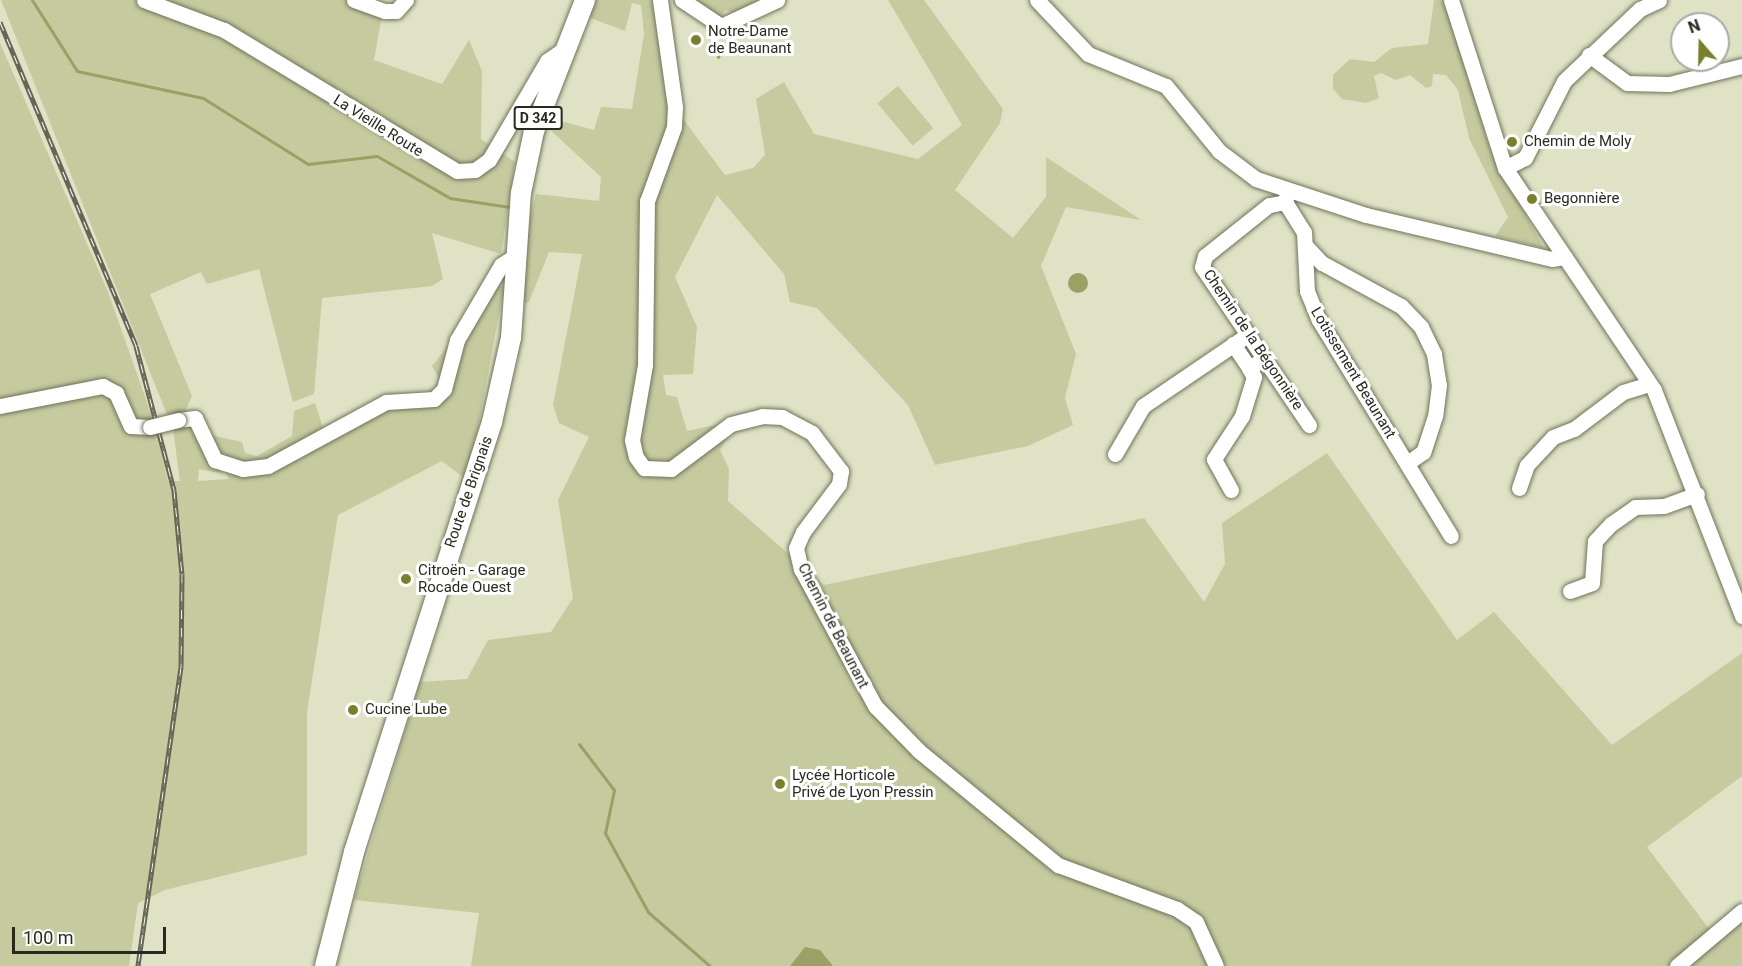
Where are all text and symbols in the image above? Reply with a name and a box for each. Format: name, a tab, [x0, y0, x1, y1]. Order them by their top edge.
north arrow	[1670, 12, 1730, 72]
text: N	[1686, 16, 1703, 37]
place label: Notre-Dame de Beaunant	[708, 22, 791, 57]
marker: Notre-Dame de Beaunant	[689, 33, 703, 47]
street label: La Vieille Route	[330, 91, 426, 161]
road number: D 342	[512, 107, 564, 129]
place label: Chemin de Moly	[1524, 133, 1631, 151]
marker: Chemin de Moly	[1505, 135, 1519, 149]
place label: Begonnière	[1544, 190, 1619, 208]
marker: Begonnière	[1525, 192, 1539, 206]
street label: Chemin de la Bégonnière	[1199, 266, 1307, 414]
street label: Lotissement Beaunant	[1307, 304, 1399, 442]
street label: Route de Brignais	[441, 434, 497, 550]
street label: Chemin de Beaunant	[794, 560, 872, 692]
place label: Citroën - Garage Rocade Ouest	[418, 561, 525, 596]
marker: Citroën - Garage Rocade Ouest	[399, 572, 413, 586]
place label: Cucine Lube	[365, 701, 447, 719]
marker: Cucine Lube	[346, 703, 360, 717]
place label: Lycée Horticole Privé de Lyon Pressin	[792, 766, 934, 801]
marker: Lycée Horticole Privé de Lyon Pressin	[773, 777, 787, 791]
scale bar	[15, 915, 170, 953]
text: 100 m	[23, 927, 74, 948]

